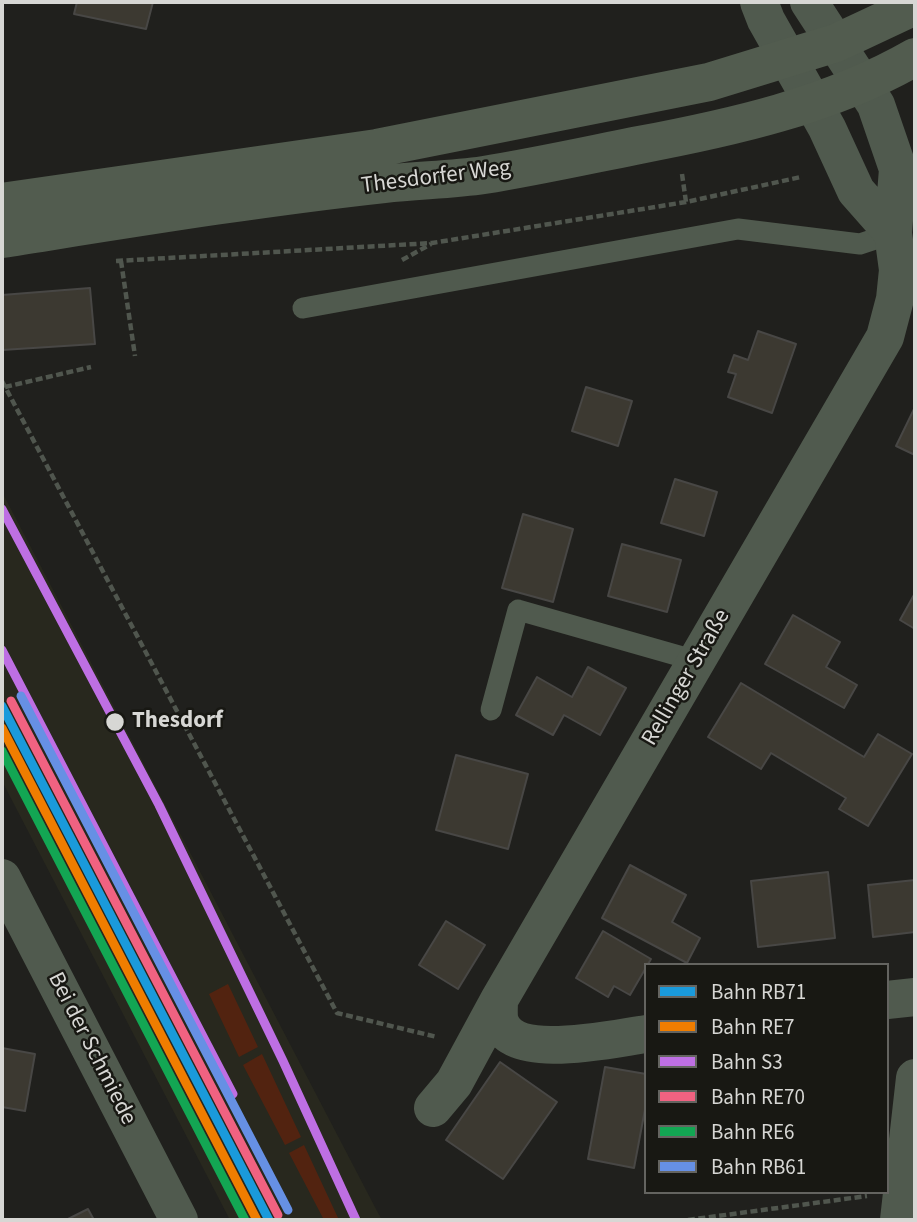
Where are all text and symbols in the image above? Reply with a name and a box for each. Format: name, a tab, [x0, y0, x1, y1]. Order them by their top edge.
street label: Thesdorfer Weg	[360, 155, 512, 201]
street label: Rellinger Straße	[637, 605, 737, 751]
place label: Thesdorf	[132, 708, 223, 736]
marker: Thesdorf	[104, 711, 126, 733]
legend	[644, 963, 889, 1194]
street label: Bei der Schmiede	[41, 968, 141, 1130]
text: Bahn RB71	[711, 977, 806, 1007]
text: Bahn RE7	[711, 1012, 795, 1042]
text: Bahn S3	[711, 1047, 783, 1077]
text: Bahn RE70	[711, 1082, 805, 1112]
text: Bahn RE6	[711, 1117, 795, 1147]
text: Bahn RB61	[711, 1152, 806, 1182]

